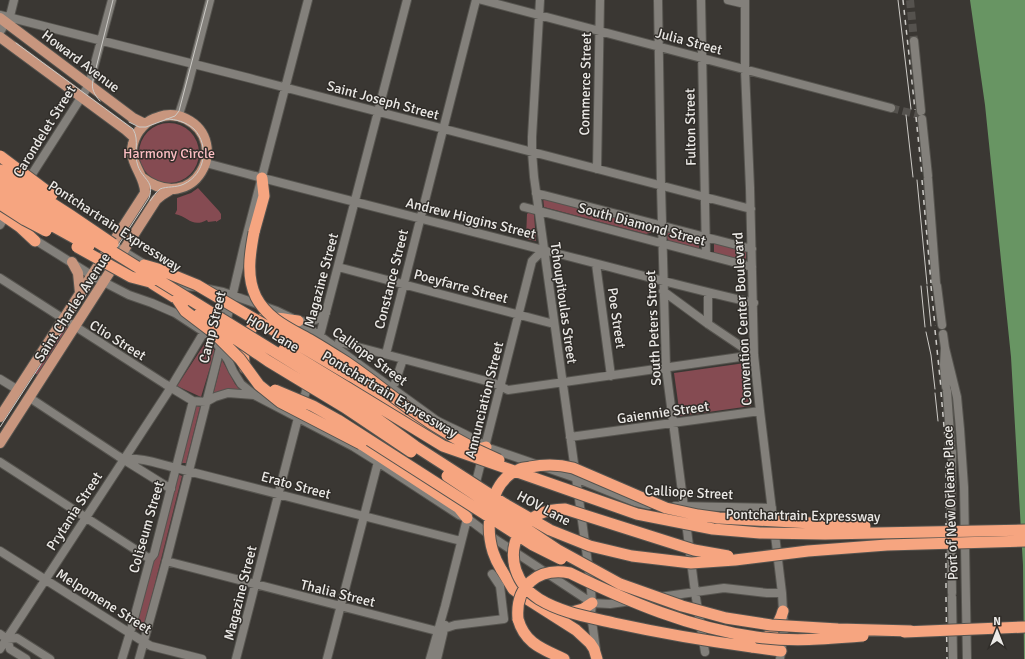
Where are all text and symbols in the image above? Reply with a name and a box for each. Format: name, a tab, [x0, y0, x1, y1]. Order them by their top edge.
street label: Julia Street	[654, 24, 724, 59]
street label: Howard Avenue	[38, 27, 123, 96]
street label: Commerce Street	[576, 32, 595, 136]
street label: Saint Joseph Street	[325, 77, 441, 124]
street label: Carondelet Street	[9, 82, 80, 180]
street label: Fulton Street	[681, 88, 700, 166]
park label: Harmony Circle	[123, 145, 215, 162]
street label: Pontchartrain Expressway	[45, 177, 185, 276]
street label: Andrew Higgins Street	[404, 194, 538, 243]
street label: South Diamond Street	[576, 199, 708, 250]
street label: Constance Street	[371, 227, 412, 331]
street label: Magazine Street	[301, 231, 342, 329]
street label: Convention Center Boulevard	[729, 232, 756, 406]
street label: Tchoupitoulas Street	[547, 241, 580, 365]
street label: Saint Charles Avenue	[31, 250, 114, 365]
street label: Poeyfarre Street	[412, 266, 510, 307]
street label: South Peters Street	[642, 270, 665, 386]
street label: Poe Street	[604, 286, 629, 350]
street label: Camp Street	[195, 289, 230, 365]
street label: HOV Lane	[243, 311, 302, 356]
street label: Clio Street	[86, 316, 149, 364]
street label: Calliope Street	[329, 324, 411, 389]
street label: Annunciation Street	[462, 340, 507, 460]
street label: Pontchartrain Expressway	[319, 347, 461, 442]
street label: Gaiennie Street	[616, 398, 710, 427]
street label: Port of New Orleans Place	[939, 425, 962, 581]
street label: Erato Street	[259, 468, 333, 503]
street label: Prytania Street	[43, 469, 106, 554]
street label: Coliseum Street	[125, 479, 168, 575]
street label: Calliope Street	[644, 482, 734, 503]
street label: HOV Lane	[514, 487, 574, 530]
street label: Pontchartrain Expressway	[725, 506, 881, 525]
street label: Magazine Street	[220, 544, 260, 642]
street label: Melpomene Street	[53, 565, 155, 638]
street label: Thalia Street	[299, 576, 377, 611]
north arrow	[977, 611, 1017, 651]
text: N	[993, 615, 1001, 628]

